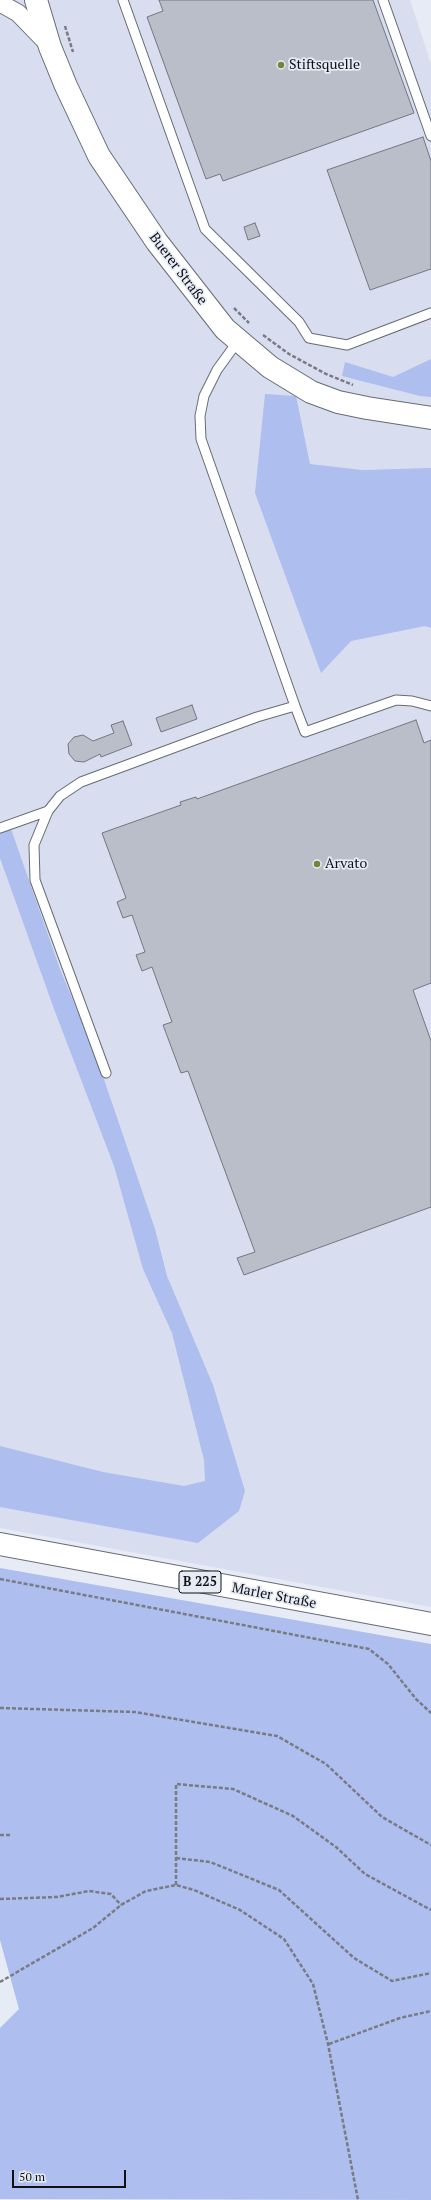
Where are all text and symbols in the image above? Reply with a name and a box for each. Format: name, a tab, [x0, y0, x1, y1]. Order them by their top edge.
place label: Stiftsquelle	[289, 57, 360, 73]
marker: Stiftsquelle	[276, 60, 286, 70]
street label: Buerer Straße	[145, 230, 211, 308]
place label: Arvato	[325, 856, 367, 872]
marker: Arvato	[312, 859, 322, 869]
road number: B 225	[179, 1571, 221, 1593]
street label: Marler Straße	[230, 1580, 318, 1612]
scale bar	[14, 2162, 128, 2188]
text: 50 m	[19, 2169, 45, 2184]

